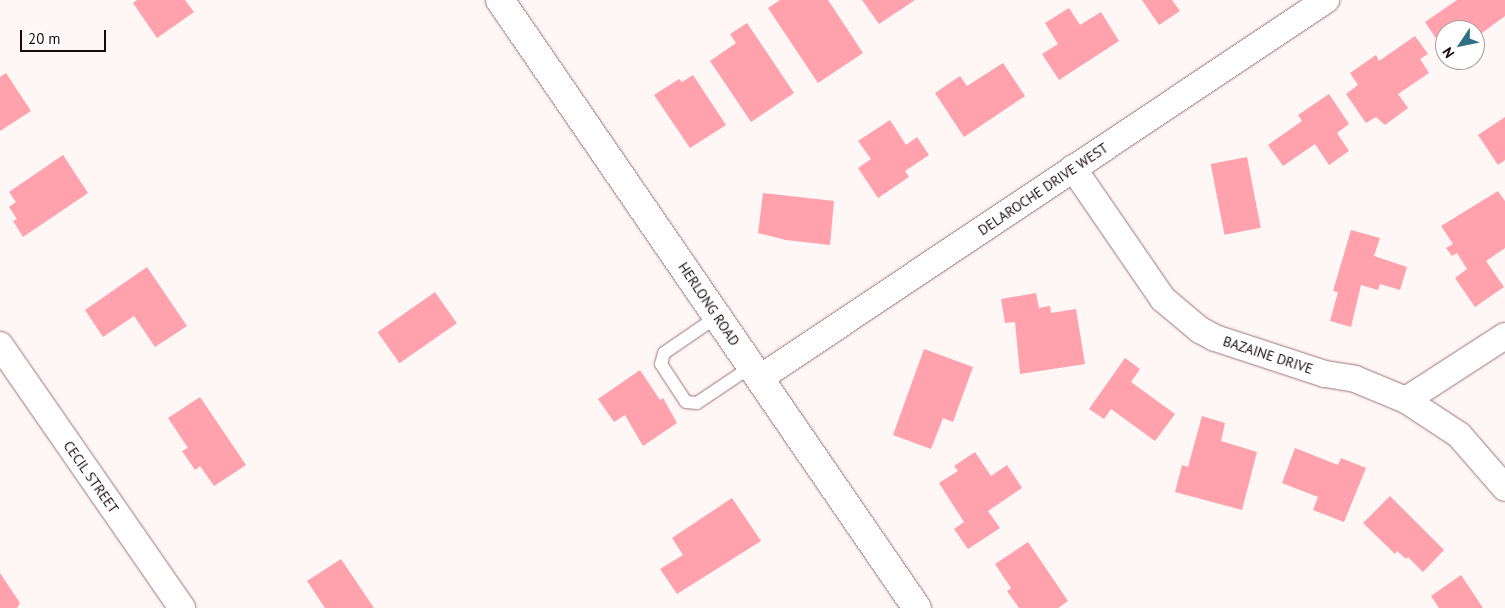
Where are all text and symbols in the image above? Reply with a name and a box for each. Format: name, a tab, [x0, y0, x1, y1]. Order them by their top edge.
scale bar	[22, 20, 109, 52]
north arrow	[1435, 20, 1485, 70]
text: 20 m	[28, 29, 61, 48]
text: N	[1438, 44, 1458, 62]
street label: DELAROCHE DRIVE WEST	[975, 139, 1111, 239]
street label: HERLONG ROAD	[675, 259, 743, 349]
street label: BAZAINE DRIVE	[1221, 333, 1315, 377]
street label: CECIL STREET	[60, 437, 122, 517]

